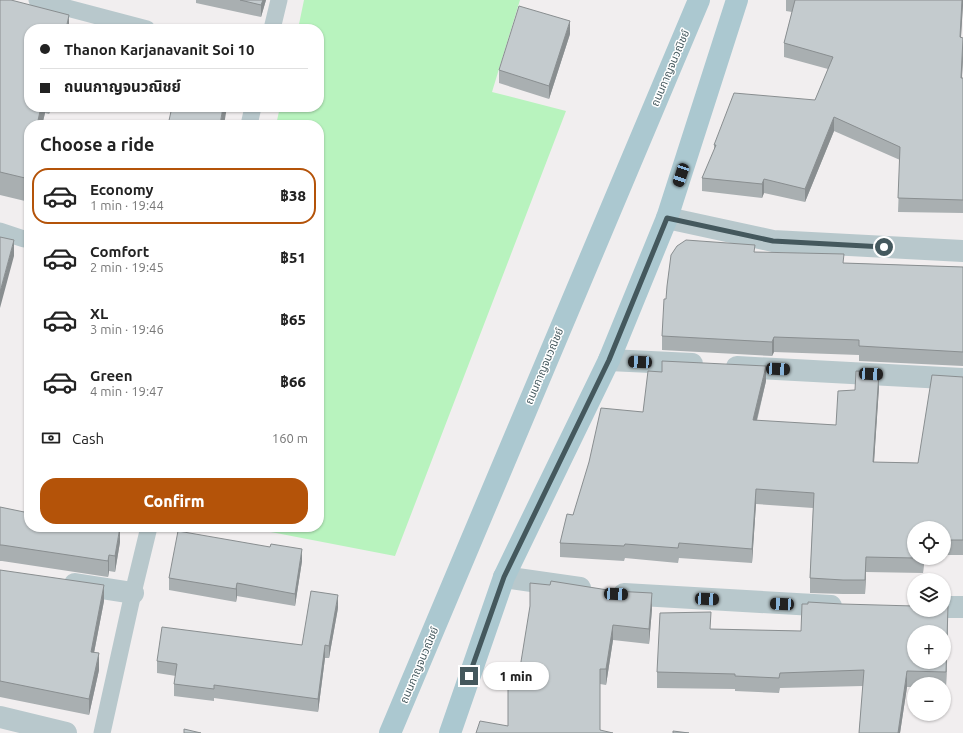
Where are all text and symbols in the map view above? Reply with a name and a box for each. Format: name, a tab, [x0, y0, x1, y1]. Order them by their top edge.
street label: ถนนกาญจนวณิชย์	[649, 28, 692, 108]
text: Thanon Karjanavanit Soi 10	[64, 41, 255, 58]
text: ถนนกาญจนวณิชย์	[64, 78, 181, 95]
text: Choose a ride	[40, 134, 154, 154]
car	[672, 162, 690, 188]
icon: car	[42, 178, 78, 214]
text: Economy	[90, 181, 154, 198]
text: ฿38	[280, 187, 306, 204]
text: 1 min · 19:44	[90, 198, 164, 212]
route start	[875, 238, 893, 256]
icon: car	[42, 240, 78, 276]
text: Comfort	[90, 243, 149, 260]
text: ฿51	[280, 249, 306, 266]
text: 2 min · 19:45	[90, 260, 164, 274]
icon: car	[42, 302, 78, 338]
text: XL	[90, 305, 108, 322]
text: ฿65	[280, 311, 306, 328]
text: 3 min · 19:46	[90, 322, 164, 336]
street label: ถนนกาญจนวณิชย์	[523, 326, 566, 406]
car	[628, 355, 652, 369]
car	[766, 362, 790, 376]
icon: car	[42, 364, 78, 400]
text: Green	[90, 367, 132, 384]
car	[859, 367, 883, 381]
text: ฿66	[280, 373, 306, 390]
text: 4 min · 19:47	[90, 384, 164, 398]
icon: cash	[40, 427, 62, 449]
text: Cash	[72, 430, 104, 447]
text: 160 m	[272, 431, 308, 445]
button: Confirm	[40, 478, 308, 524]
map controls	[907, 521, 951, 721]
button: locate	[907, 521, 951, 565]
button: layers	[907, 573, 951, 617]
car	[604, 587, 628, 601]
car	[695, 592, 719, 606]
car	[770, 597, 794, 611]
street label: ถนนกาญจนวณิชย์	[398, 625, 441, 705]
button: +	[907, 625, 951, 669]
callout: 1 min	[483, 662, 549, 690]
route end	[460, 667, 478, 685]
text: 1 min	[499, 669, 533, 683]
button: −	[907, 677, 951, 721]

